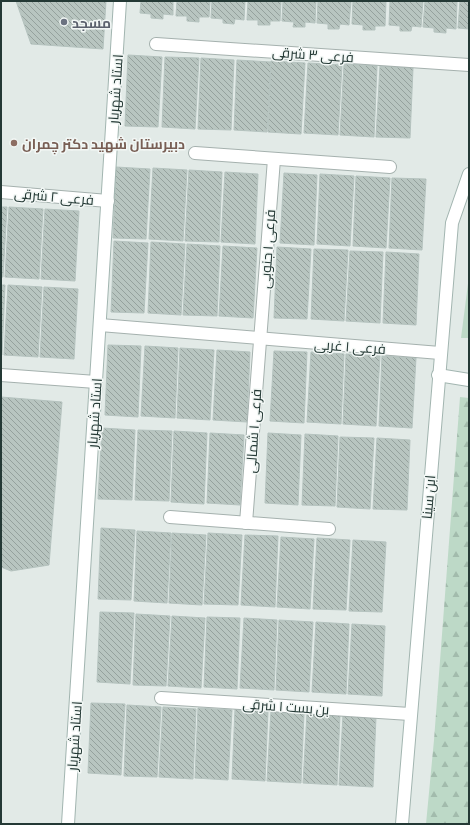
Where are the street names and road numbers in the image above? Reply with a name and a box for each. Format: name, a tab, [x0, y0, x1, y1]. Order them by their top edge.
street label: فرعی ۳ شرقی	[271, 42, 355, 66]
street label: استاد شهریار	[103, 54, 127, 125]
street label: فرعی ۲ شرقی	[13, 183, 95, 209]
street label: فرعی ۱ جنوبی	[255, 209, 279, 289]
street label: فرعی ۱ غربی	[313, 334, 387, 358]
street label: استاد شهریار	[82, 378, 106, 449]
street label: فرعی ۱ شمالی	[241, 388, 265, 474]
street label: ابن سینا	[417, 474, 439, 520]
street label: بن بست ۱ شرقی	[242, 693, 330, 719]
street label: استاد شهریار	[62, 701, 86, 772]

